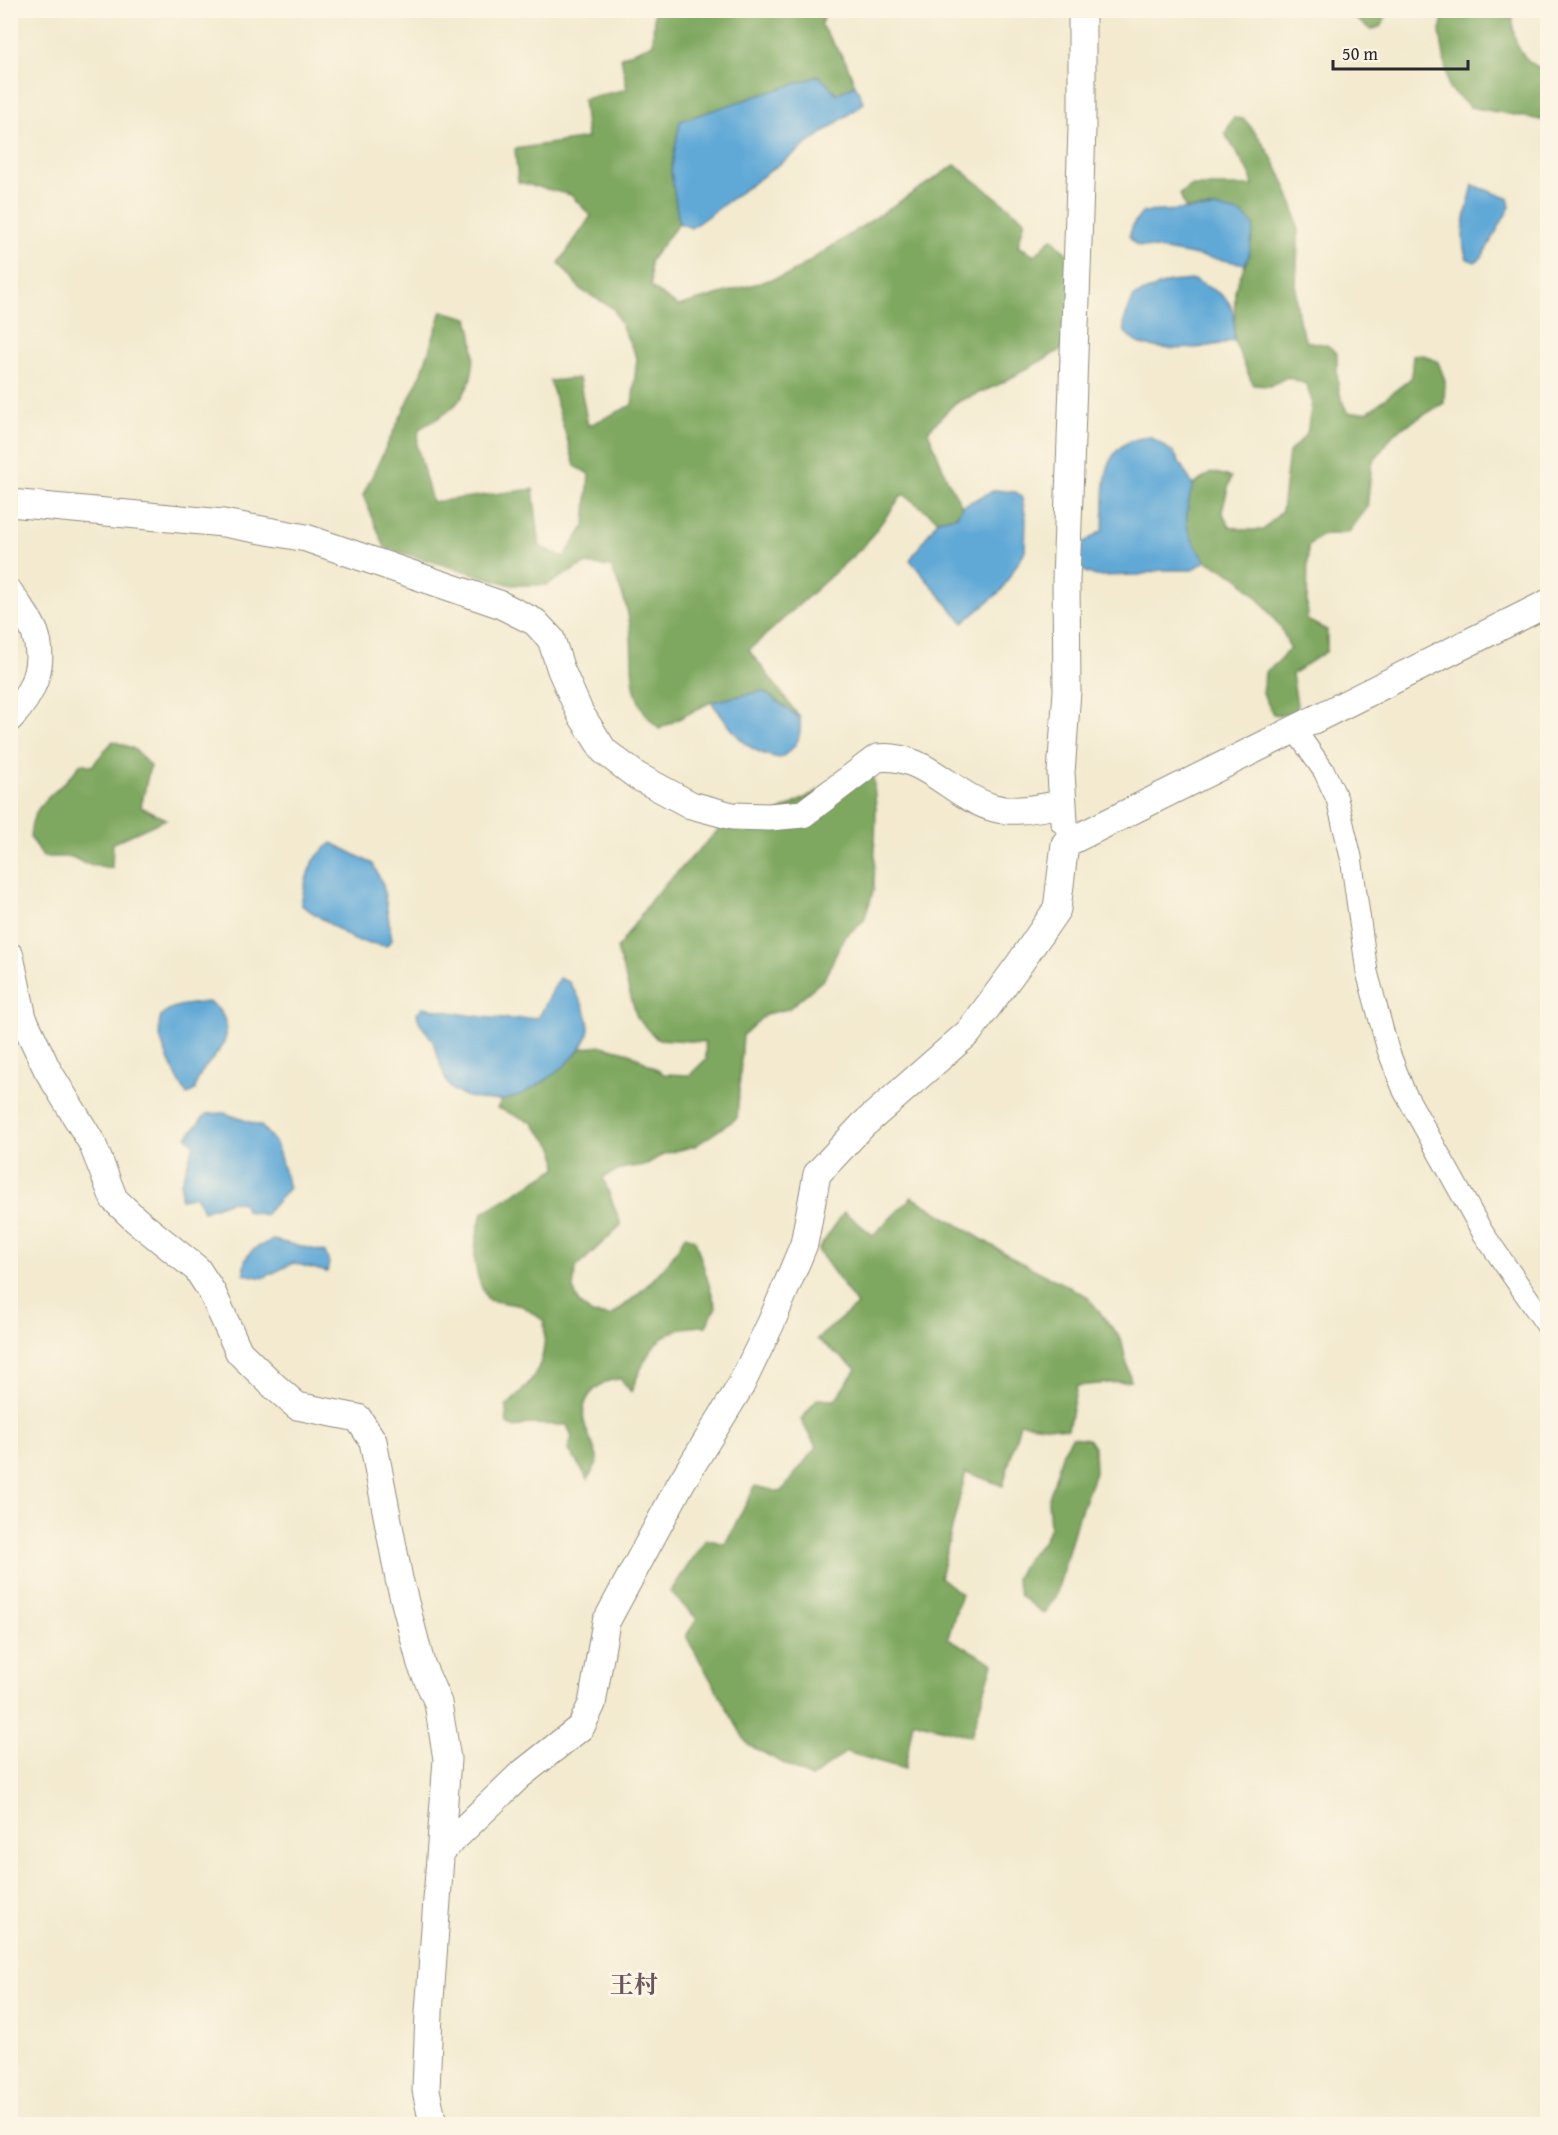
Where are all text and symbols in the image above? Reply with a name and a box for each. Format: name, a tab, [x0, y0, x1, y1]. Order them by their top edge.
scale bar	[1333, 33, 1468, 71]
text: 50 m	[1342, 40, 1378, 67]
district label: 王村	[610, 1967, 658, 2002]

